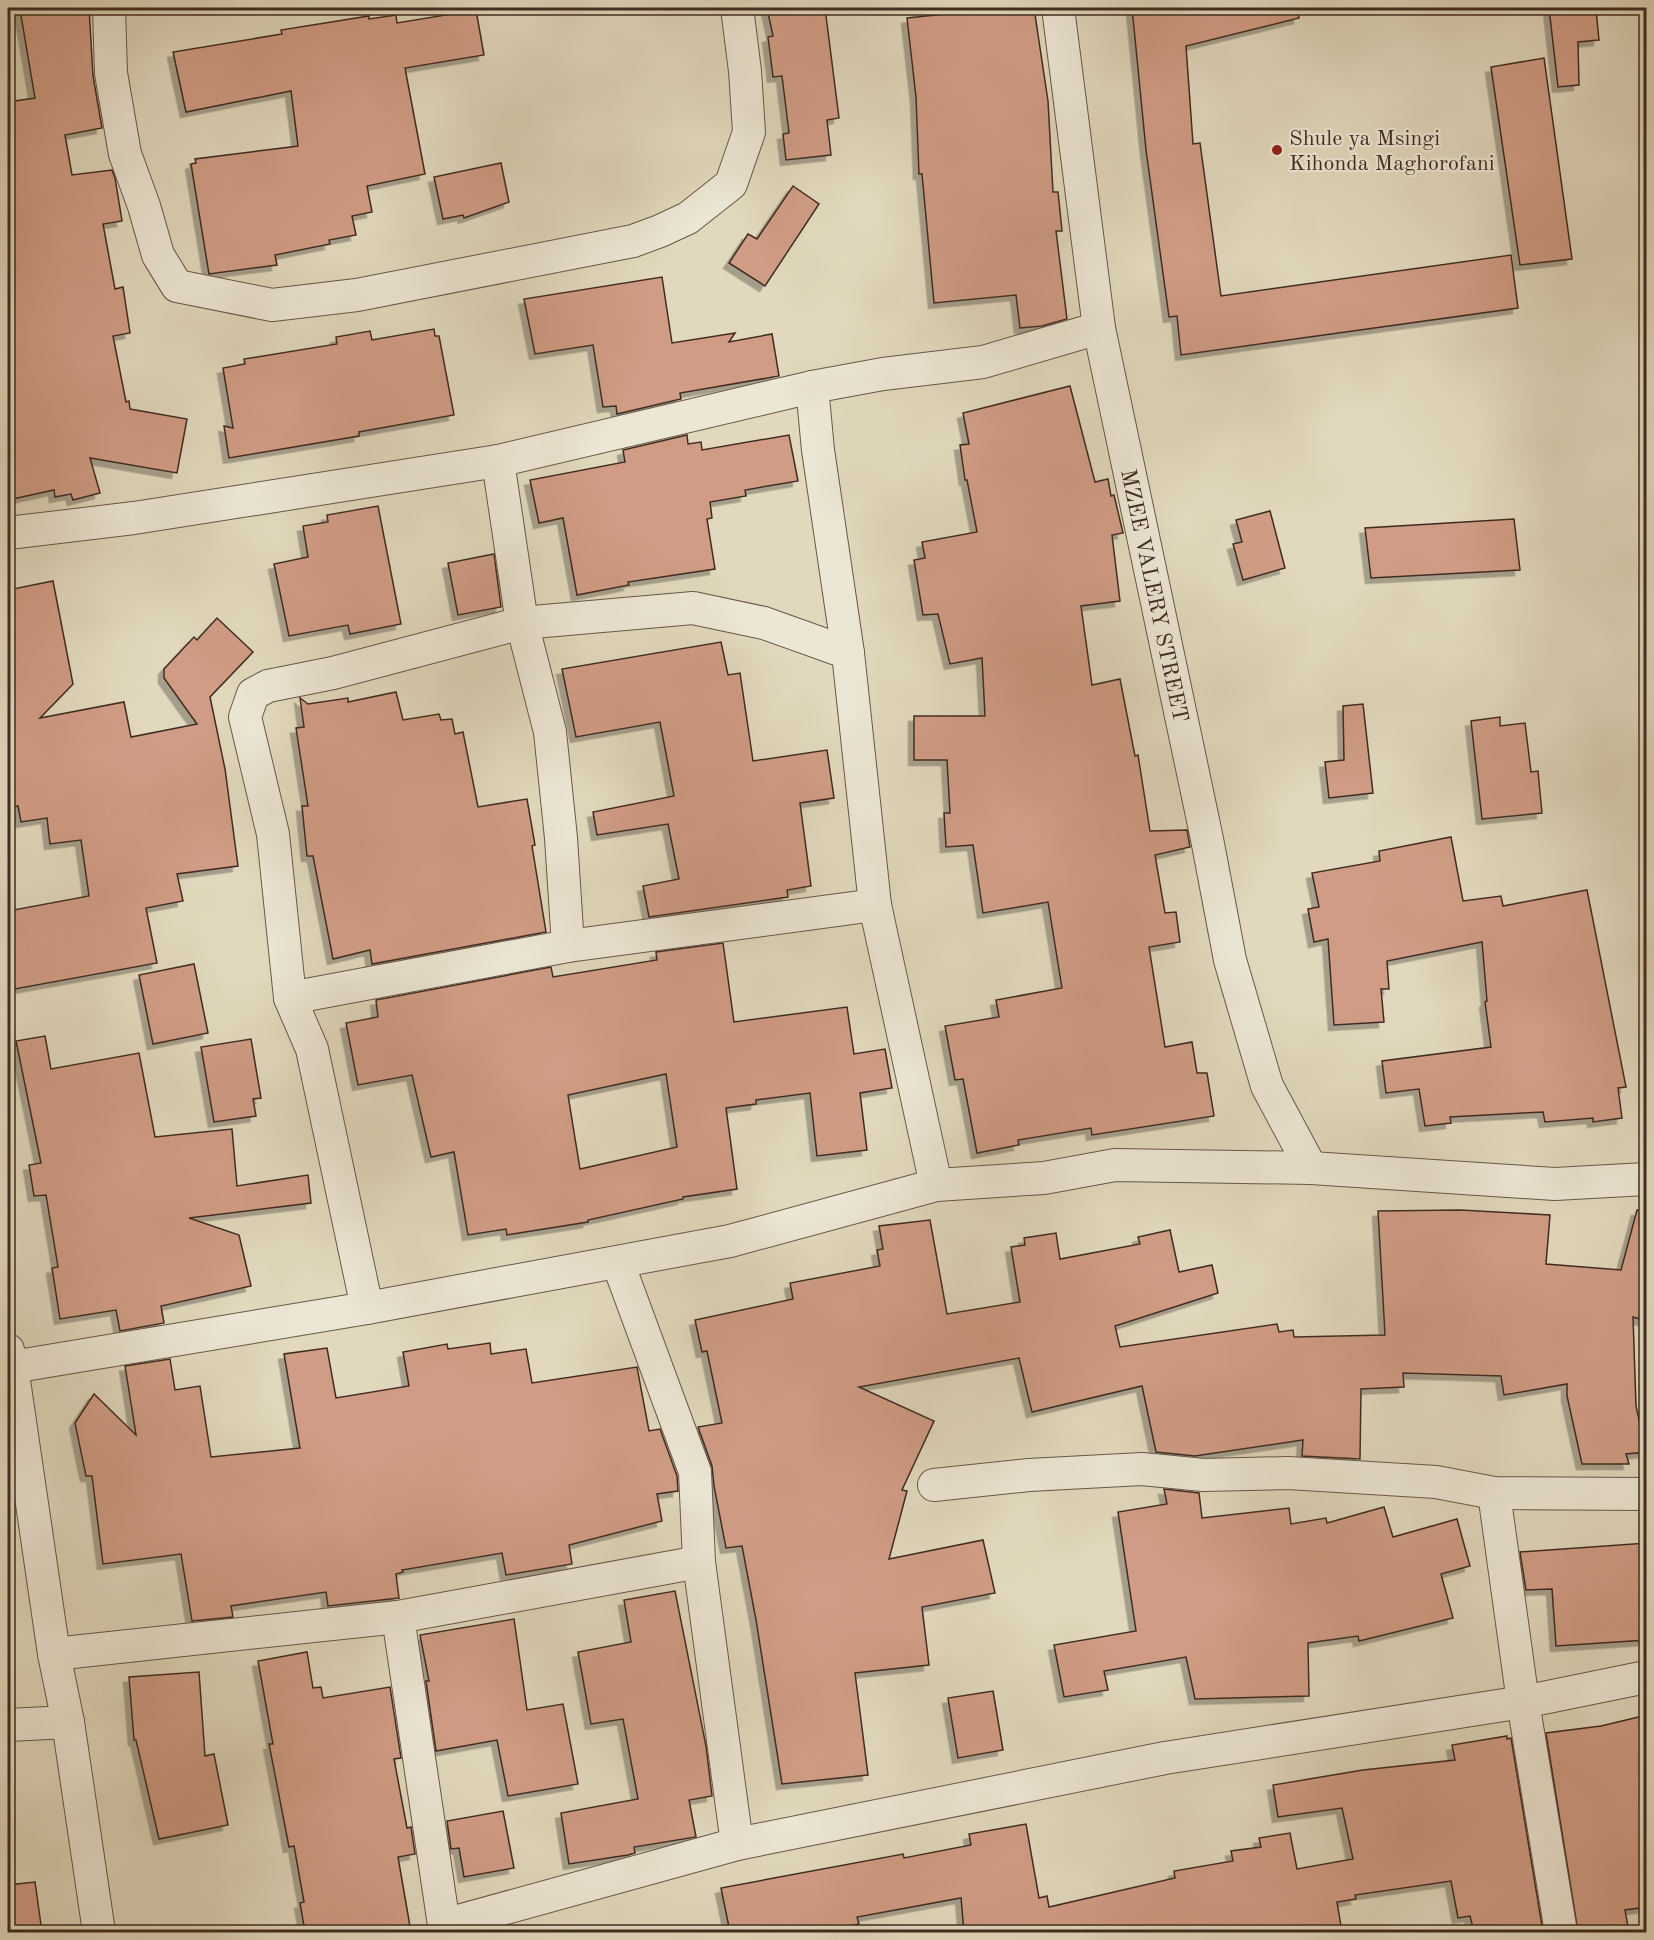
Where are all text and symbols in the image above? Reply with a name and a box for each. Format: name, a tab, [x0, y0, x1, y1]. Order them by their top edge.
place label: Shule ya Msingi Kihonda Maghorofani	[1289, 128, 1495, 175]
marker: Shule ya Msingi Kihonda Maghorofani	[1270, 143, 1284, 157]
street label: MZEE VALERY STREET	[1116, 467, 1191, 724]

